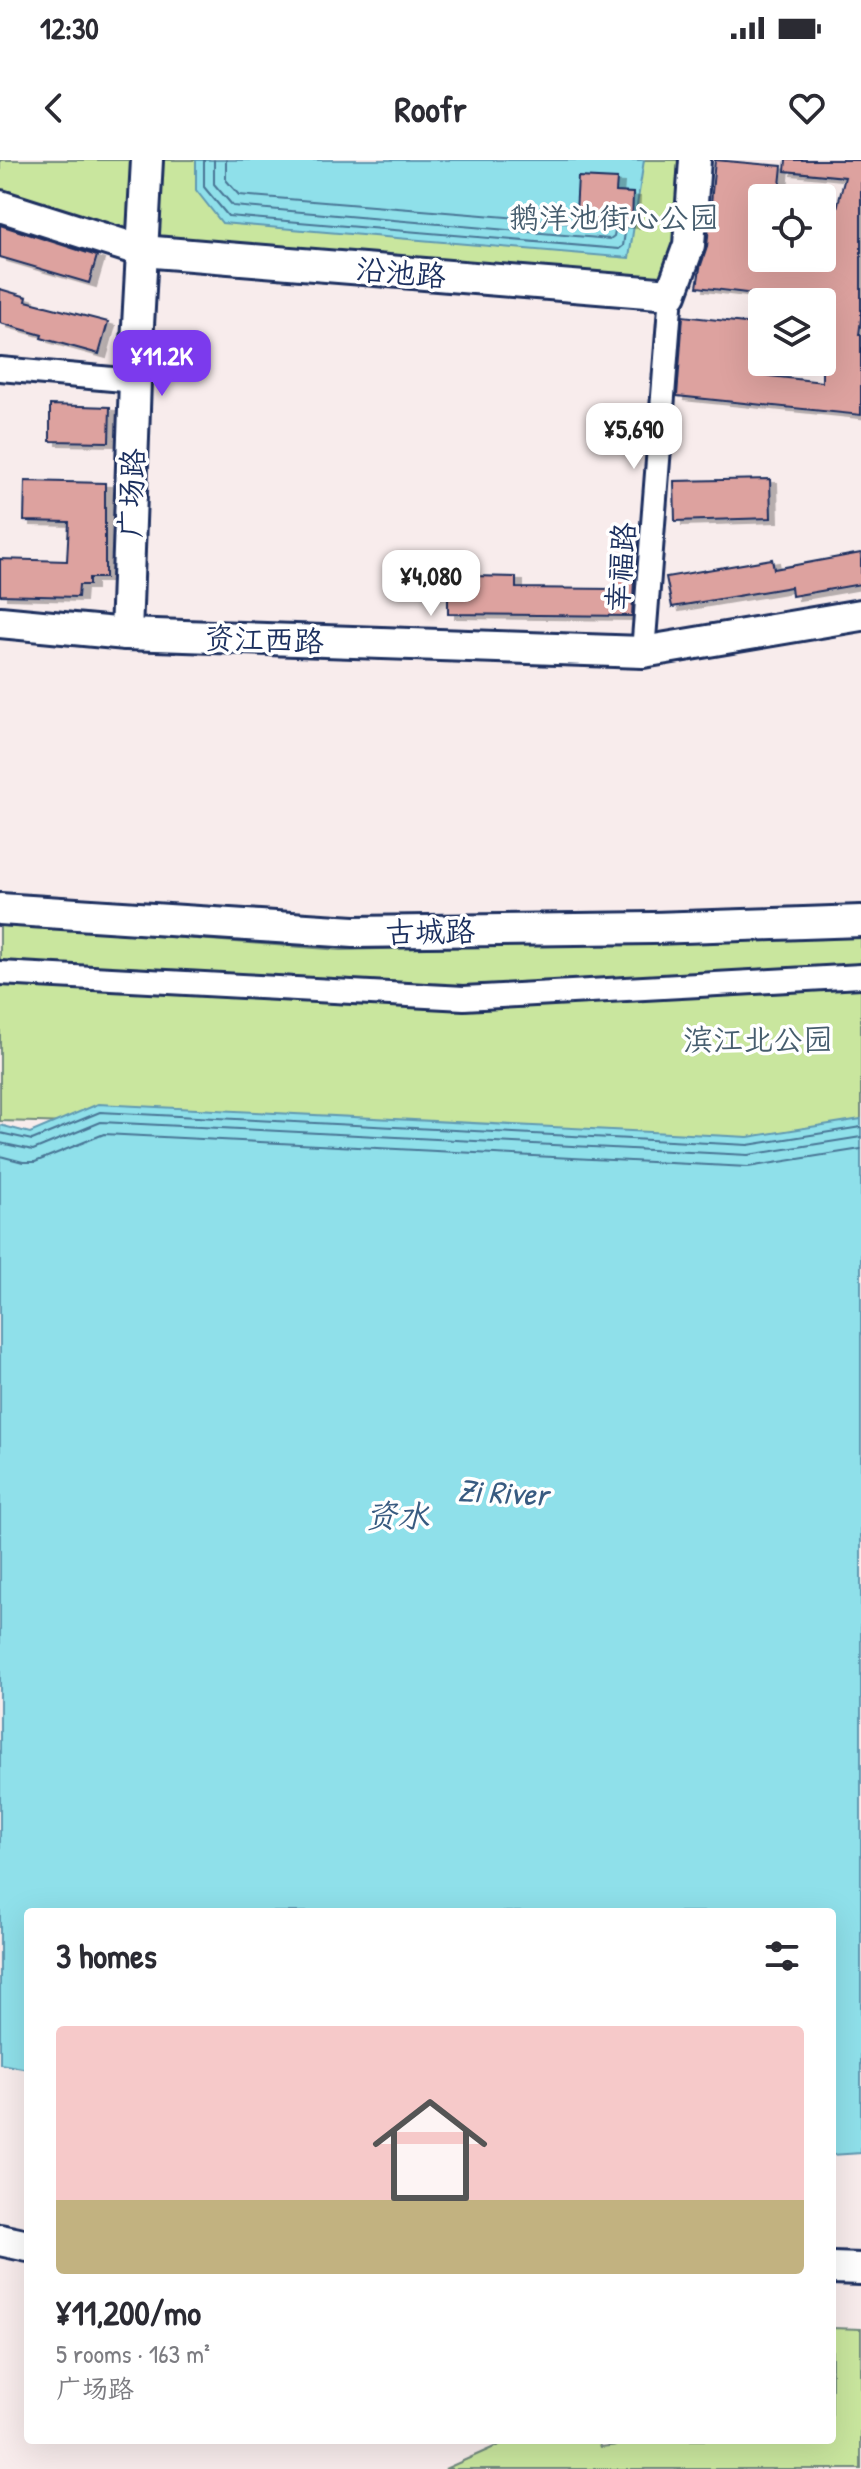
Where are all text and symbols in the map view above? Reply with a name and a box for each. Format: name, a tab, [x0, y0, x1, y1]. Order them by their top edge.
text: 12:30	[40, 8, 99, 48]
text: Roofr	[394, 84, 467, 133]
icon: back	[32, 86, 76, 130]
icon: heart	[785, 86, 829, 130]
map controls	[748, 184, 836, 376]
button: locate	[748, 184, 836, 272]
park label: 鹅洋池街心公园	[509, 197, 719, 237]
street label: 沿池路	[354, 248, 448, 296]
button: layers	[748, 288, 836, 376]
pin: ¥11.2K	[97, 330, 227, 398]
text: ¥11.2K	[131, 338, 193, 373]
pin: ¥5,690	[569, 403, 699, 471]
text: ¥5,690	[604, 411, 664, 446]
street label: 广场路	[109, 447, 153, 539]
street label: 幸福路	[596, 520, 644, 614]
pin: ¥4,080	[366, 550, 496, 618]
text: ¥4,080	[400, 558, 462, 593]
street label: 资江西路	[203, 617, 325, 661]
street label: 古城路	[385, 910, 475, 952]
park label: 滨江北公园	[683, 1019, 833, 1059]
water label: Zi River	[457, 1468, 553, 1516]
water label: 资水	[365, 1494, 430, 1537]
text: 3 homes	[56, 1933, 157, 1979]
icon: filters	[760, 1934, 804, 1978]
icon: home	[358, 2078, 502, 2222]
text: ¥11,200/mo	[56, 2290, 201, 2336]
text: 5 rooms · 163 m²	[56, 2336, 210, 2371]
text: 广场路	[56, 2371, 134, 2406]

